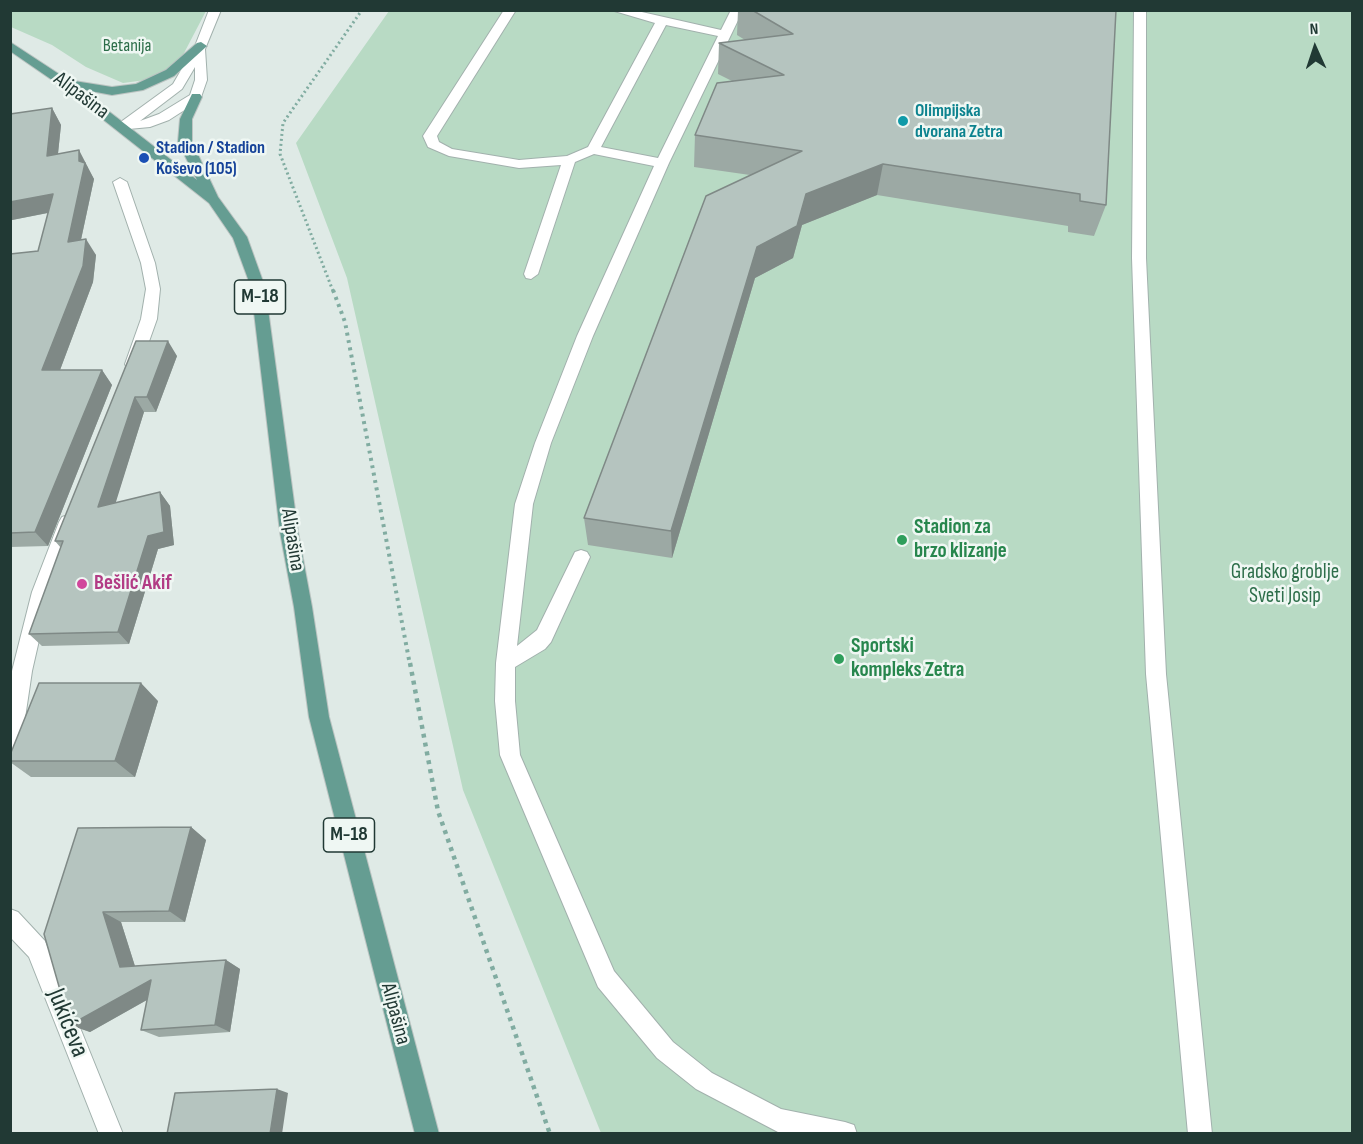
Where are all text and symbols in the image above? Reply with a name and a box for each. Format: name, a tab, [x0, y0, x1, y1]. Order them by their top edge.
north arrow	[1285, 18, 1345, 78]
text: N	[1309, 20, 1319, 39]
park label: Betanija	[103, 35, 151, 57]
street label: Alipašina	[48, 67, 114, 125]
place label: Olimpijska dvorana Zetra	[915, 100, 1003, 142]
marker: Olimpijska dvorana Zetra	[896, 114, 910, 128]
place label: Stadion / Stadion Koševo (105)	[156, 137, 265, 180]
marker: Stadion / Stadion Koševo (105)	[137, 151, 151, 165]
road number: M-18	[234, 280, 286, 314]
street label: Alipašina	[275, 507, 309, 573]
place label: Stadion za brzo klizanje	[914, 515, 1007, 565]
marker: Stadion za brzo klizanje	[895, 533, 909, 547]
park label: Gradsko groblje Sveti Josip	[1231, 560, 1339, 610]
place label: Bešlić Akif	[94, 571, 172, 597]
marker: Bešlić Akif	[75, 577, 89, 591]
place label: Sportski kompleks Zetra	[851, 634, 964, 684]
marker: Sportski kompleks Zetra	[832, 652, 846, 666]
road number: M-18	[324, 818, 374, 852]
street label: Alipašina	[375, 980, 415, 1048]
street label: Jukićeva	[39, 984, 95, 1062]

